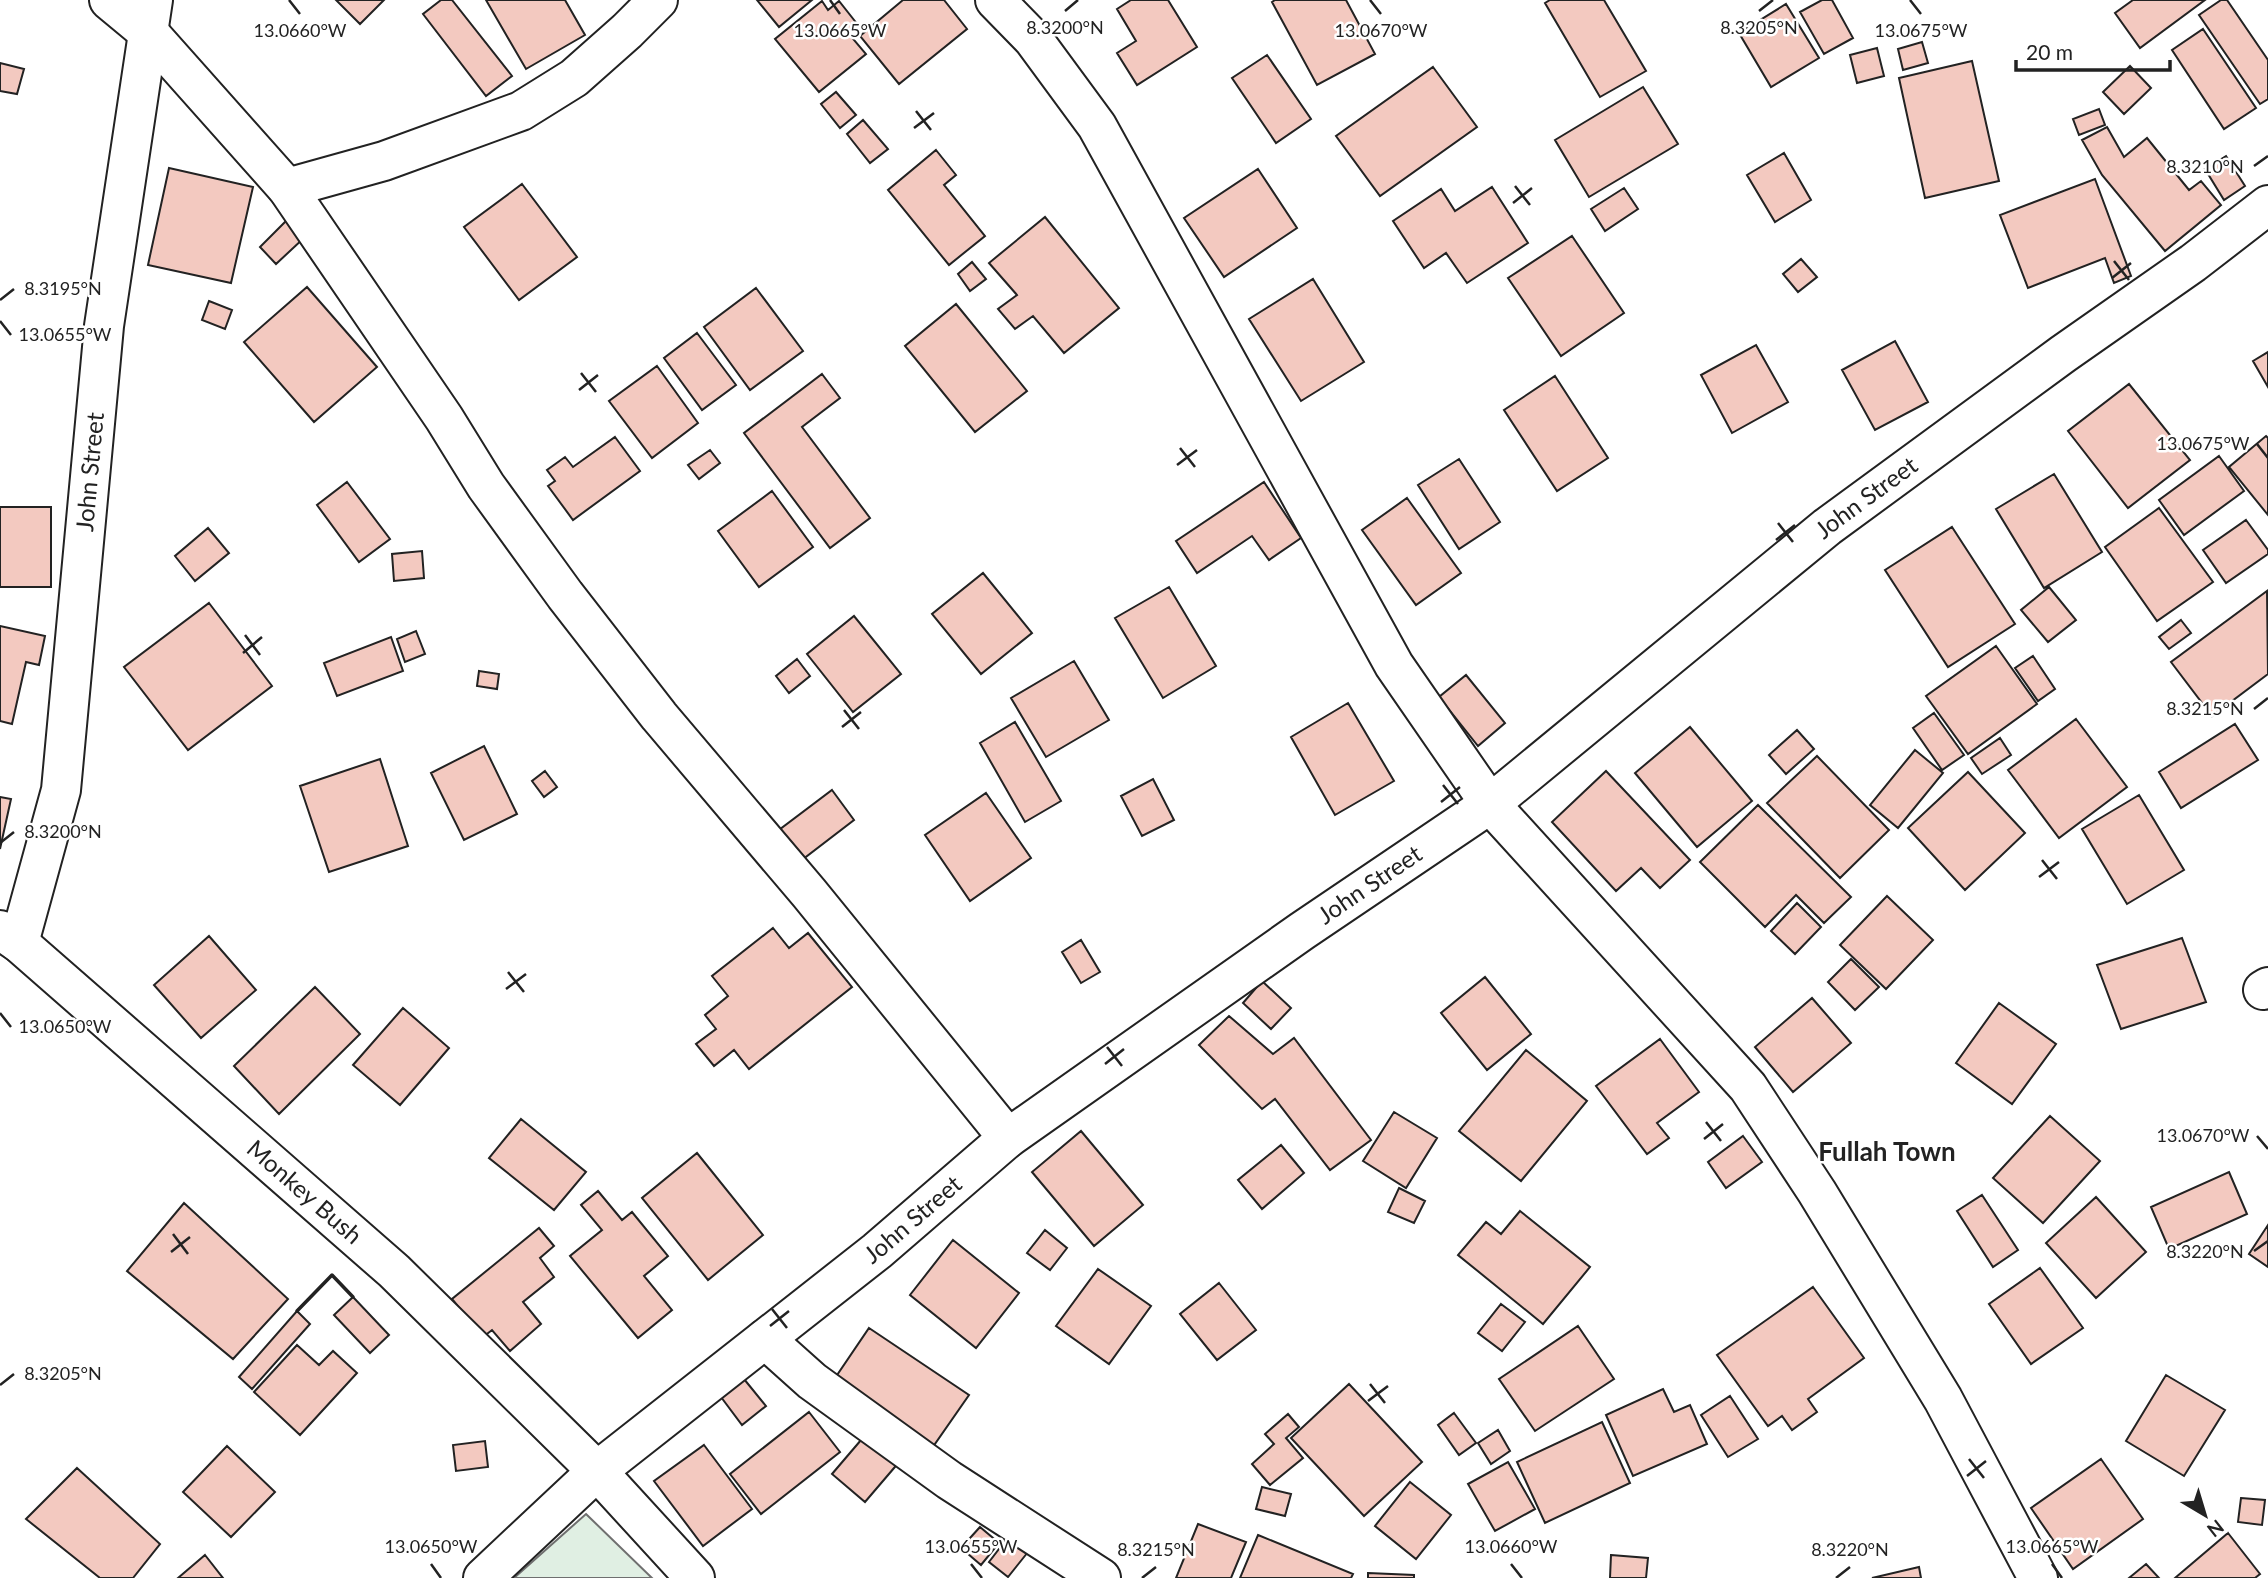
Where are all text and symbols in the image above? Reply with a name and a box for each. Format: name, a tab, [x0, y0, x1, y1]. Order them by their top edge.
text: 8.3200°N	[1026, 16, 1104, 38]
text: 8.3205°N	[1720, 16, 1798, 38]
text: 13.0660°W	[254, 19, 347, 41]
text: 13.0665°W	[794, 19, 887, 41]
text: 13.0670°W	[1335, 19, 1428, 41]
text: 13.0675°W	[1875, 19, 1968, 41]
scale bar	[2016, 28, 2170, 72]
text: 20 m	[2026, 39, 2073, 64]
text: 8.3210°N	[2166, 155, 2244, 177]
text: 8.3195°N	[24, 277, 102, 299]
text: 13.0655°W	[19, 323, 112, 345]
street label: John Street	[69, 411, 109, 533]
text: 13.0675°W	[2157, 432, 2250, 454]
street label: John Street	[1808, 450, 1923, 544]
text: 8.3215°N	[2166, 697, 2244, 719]
text: 8.3200°N	[24, 820, 102, 842]
street label: John Street	[1311, 838, 1427, 929]
text: 13.0650°W	[19, 1015, 112, 1037]
text: 13.0670°W	[2157, 1124, 2250, 1146]
street label: Monkey Bush	[242, 1133, 369, 1249]
district label: Fullah Town	[1818, 1135, 1956, 1167]
street label: John Street	[858, 1169, 967, 1269]
text: 8.3220°N	[2166, 1240, 2244, 1262]
text: 8.3205°N	[24, 1362, 102, 1384]
north arrow	[2170, 1480, 2240, 1550]
text: N	[2203, 1515, 2229, 1542]
text: 13.0650°W	[385, 1535, 478, 1557]
text: 13.0655°W	[925, 1535, 1018, 1557]
text: 13.0660°W	[1465, 1535, 1558, 1557]
text: 13.0665°W	[2006, 1535, 2099, 1557]
text: 8.3215°N	[1117, 1538, 1195, 1560]
text: 8.3220°N	[1811, 1538, 1889, 1560]

